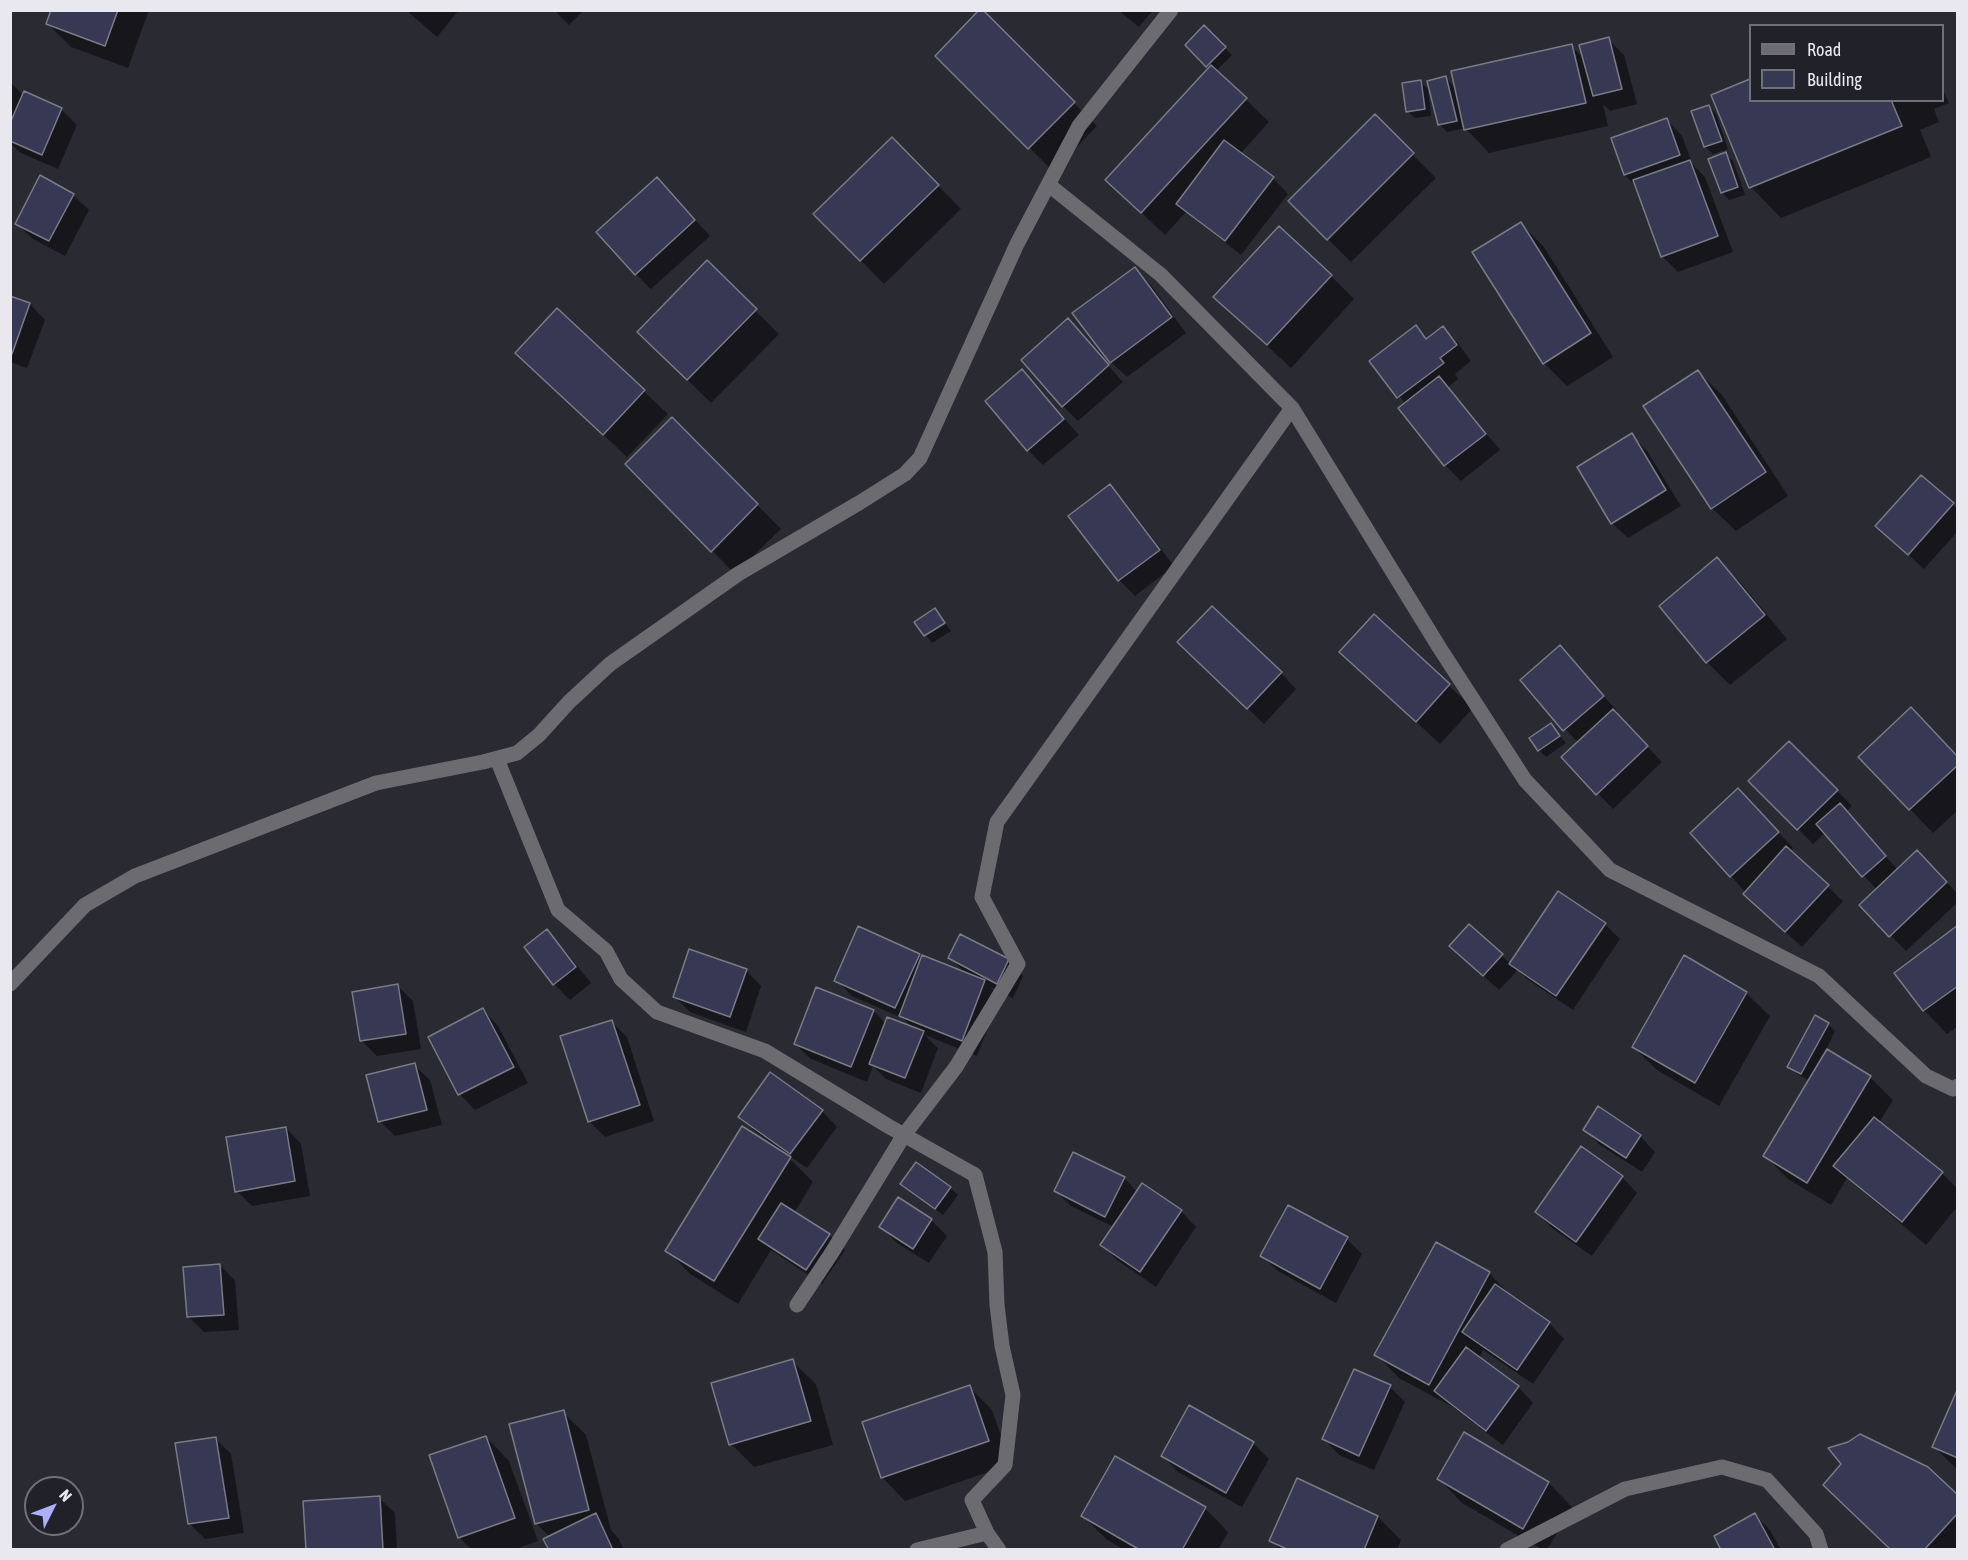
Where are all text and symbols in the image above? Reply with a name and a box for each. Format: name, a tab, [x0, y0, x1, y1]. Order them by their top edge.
legend	[1749, 24, 1944, 102]
text: Road	[1807, 39, 1841, 60]
text: Building	[1807, 69, 1862, 90]
north arrow	[24, 1476, 84, 1536]
text: N	[56, 1486, 76, 1505]

